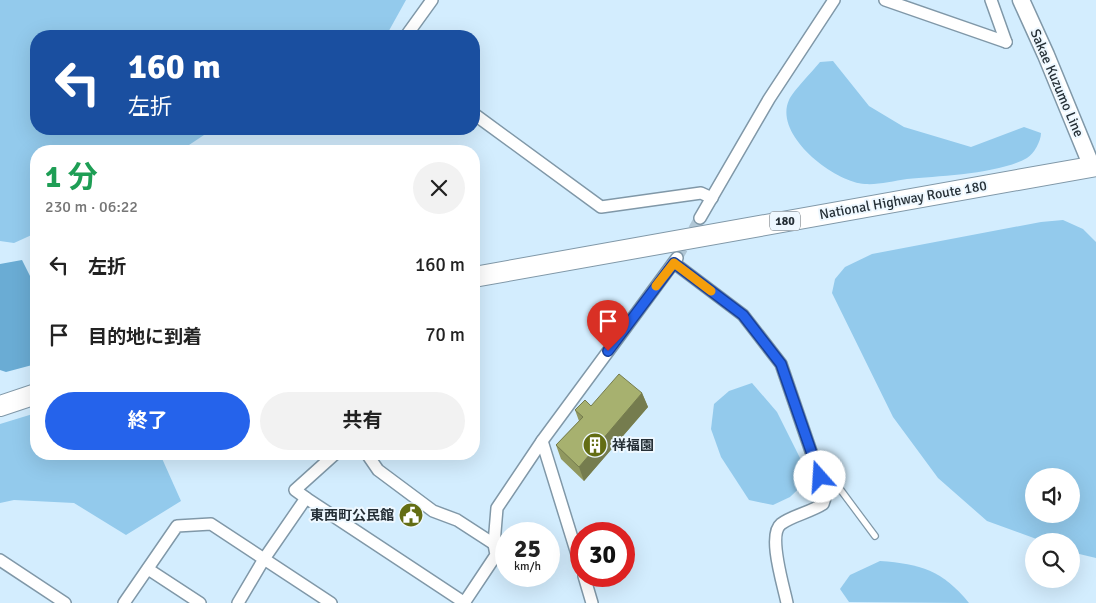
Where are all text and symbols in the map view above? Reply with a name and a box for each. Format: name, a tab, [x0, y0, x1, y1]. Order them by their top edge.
street label: Sakae Kuzumo Line	[1027, 26, 1087, 140]
text: 160 m	[128, 45, 221, 88]
icon: left	[45, 50, 110, 115]
text: 左折	[128, 93, 172, 120]
text: 1 分	[45, 159, 98, 196]
button: close	[413, 162, 465, 214]
street label: National Highway Route 180	[818, 177, 988, 223]
text: 230 m · 06:22	[45, 197, 138, 217]
road number: 180	[770, 212, 800, 230]
icon: left	[45, 251, 73, 279]
text: 160 m	[415, 253, 465, 277]
text: 左折	[88, 255, 126, 279]
pin	[587, 300, 629, 351]
icon: arrive	[594, 307, 622, 335]
icon: arrive	[45, 321, 73, 349]
text: 70 m	[425, 323, 465, 347]
text: 目的地に到着	[88, 325, 202, 349]
button: 終了	[45, 392, 250, 450]
button: 共有	[260, 392, 465, 450]
building icon: 祥福園	[582, 432, 608, 458]
place label: 祥福園	[612, 437, 654, 454]
position arrow	[793, 450, 845, 502]
map controls	[1025, 468, 1080, 588]
button: sound	[1025, 468, 1080, 523]
public building icon: 東西町公民館	[398, 502, 424, 528]
place label: 東西町公民館	[310, 507, 394, 524]
speed limit sign: 30	[570, 522, 635, 587]
text: 25	[514, 533, 541, 564]
button: search	[1025, 533, 1080, 588]
text: km/h	[514, 559, 541, 574]

